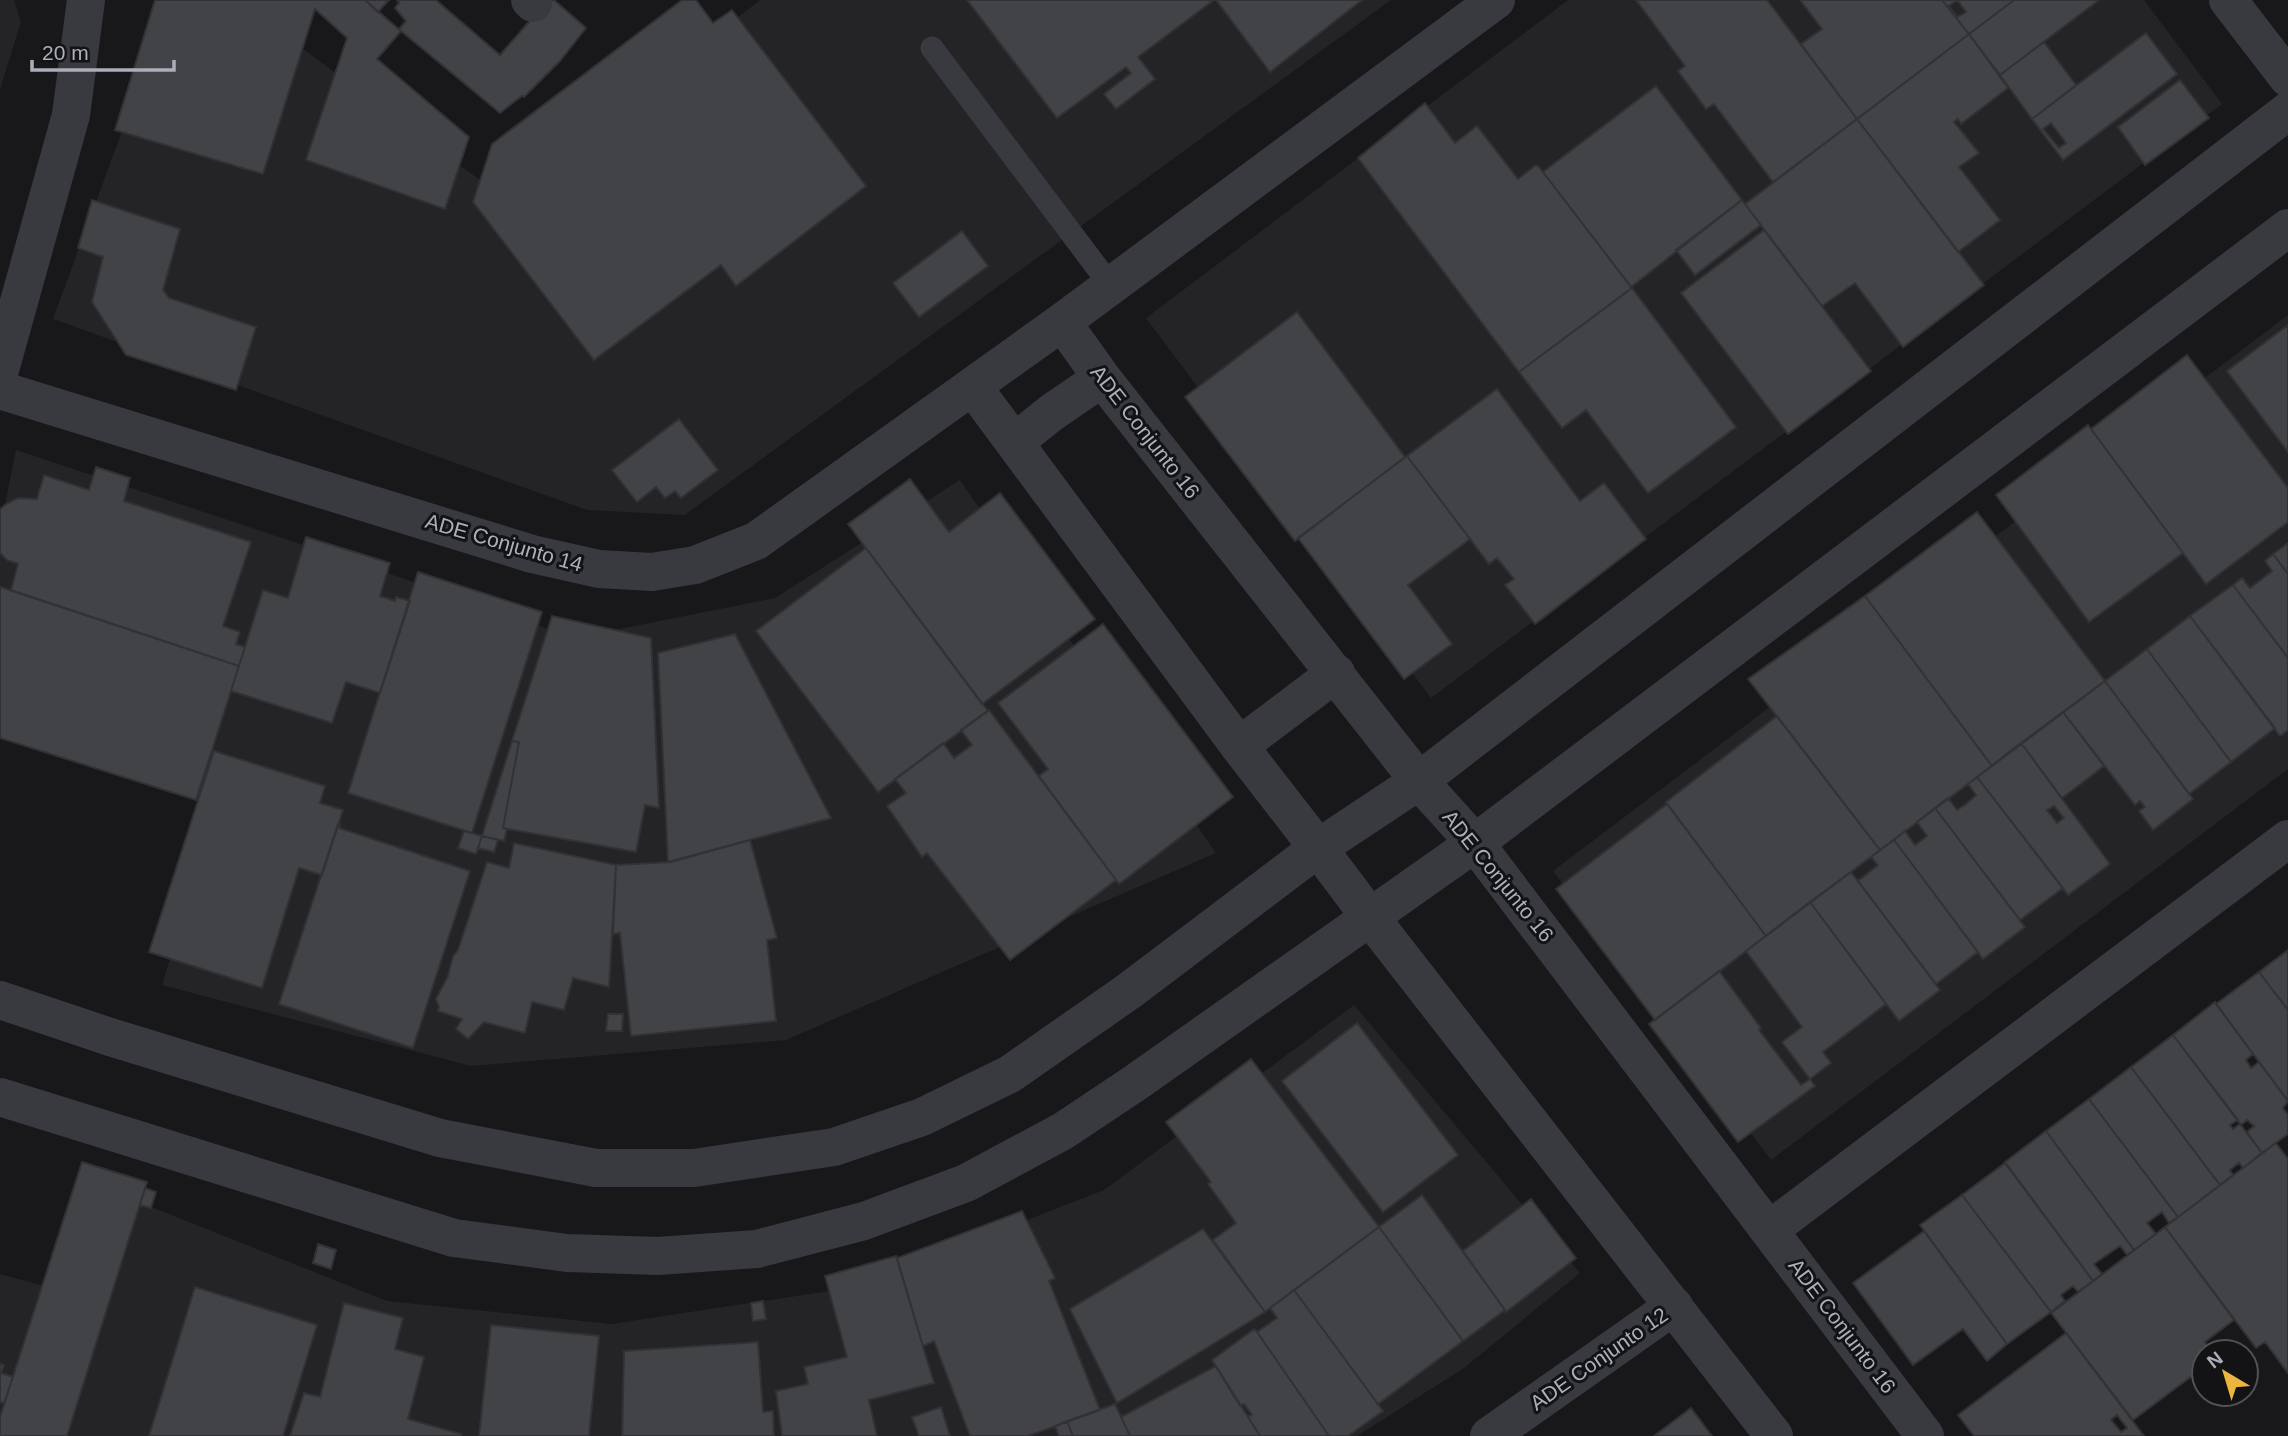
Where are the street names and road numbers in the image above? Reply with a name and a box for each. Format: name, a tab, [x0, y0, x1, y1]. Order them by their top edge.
street label: ADE Conjunto 16	[1086, 361, 1204, 503]
street label: ADE Conjunto 14	[423, 509, 586, 576]
street label: ADE Conjunto 16	[1438, 805, 1558, 946]
street label: ADE Conjunto 16	[1784, 1254, 1900, 1397]
street label: ADE Conjunto 12	[1526, 1303, 1672, 1415]

